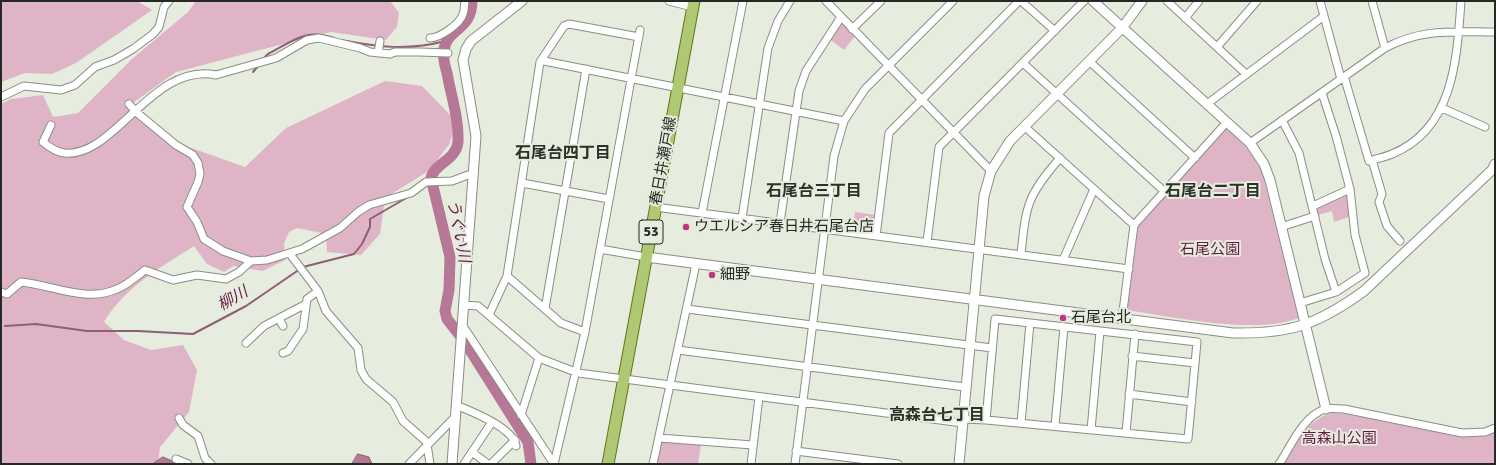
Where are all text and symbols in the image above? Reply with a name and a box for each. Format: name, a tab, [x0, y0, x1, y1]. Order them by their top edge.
street label: 春日井瀬戸線	[647, 115, 681, 207]
district label: 石尾台四丁目	[515, 144, 611, 164]
district label: 石尾台三丁目	[766, 182, 862, 202]
district label: 石尾台二丁目	[1165, 182, 1261, 202]
water label: うぐい川	[442, 198, 474, 264]
place label: ウエルシア春日井石尾台店	[694, 218, 874, 236]
road number: 53	[639, 220, 663, 244]
marker: ウエルシア春日井石尾台店	[681, 222, 691, 232]
park label: 石尾公園	[1180, 241, 1240, 259]
place label: 細野	[720, 266, 750, 284]
marker: 細野	[707, 270, 717, 280]
water label: 柳川	[214, 283, 252, 315]
place label: 石尾台北	[1071, 309, 1131, 327]
marker: 石尾台北	[1058, 313, 1068, 323]
district label: 高森台七丁目	[889, 406, 985, 426]
park label: 高森山公園	[1302, 430, 1376, 448]

